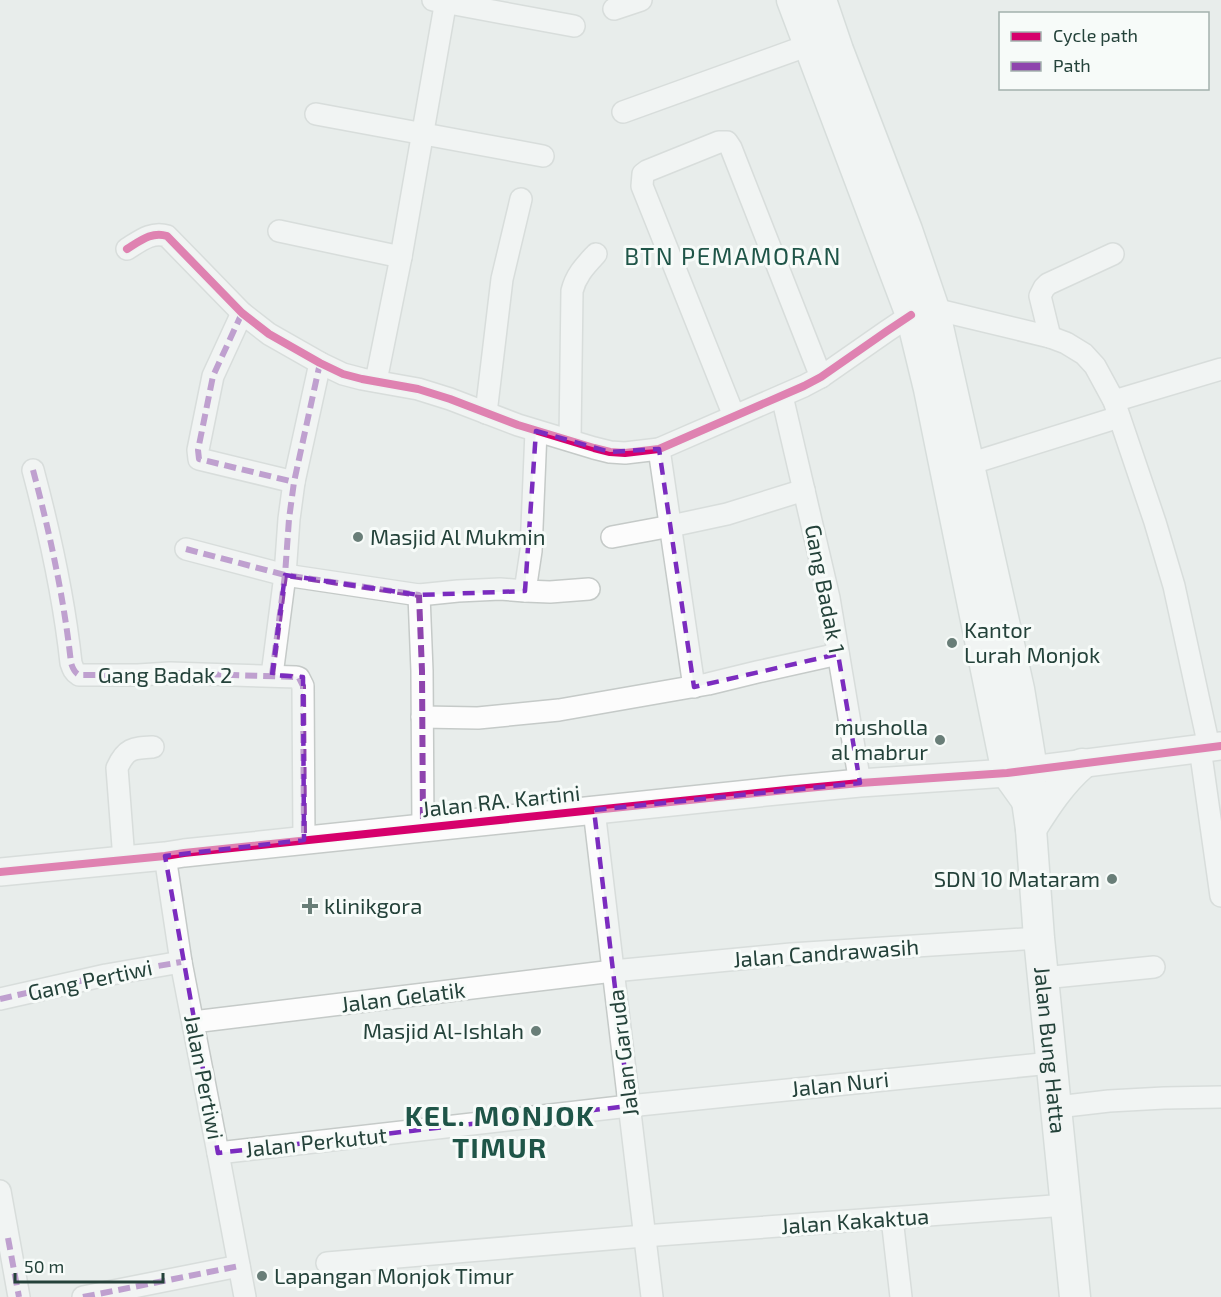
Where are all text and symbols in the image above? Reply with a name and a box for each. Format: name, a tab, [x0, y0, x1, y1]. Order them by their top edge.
legend	[999, 12, 1209, 90]
text: Cycle path	[1053, 24, 1138, 46]
text: Path	[1053, 54, 1091, 76]
district label: BTN PEMAMORAN	[624, 241, 842, 270]
street label: Gang Badak 1	[801, 522, 851, 656]
place label: Masjid Al Mukmin	[370, 523, 546, 550]
marker: Masjid Al Mukmin	[351, 530, 365, 544]
place label: Kantor Lurah Monjok	[964, 616, 1100, 668]
marker: Kantor Lurah Monjok	[945, 636, 959, 650]
street label: Gang Badak 2	[98, 661, 232, 687]
place label: musholla al mabrur	[831, 713, 928, 764]
marker: musholla al mabrur	[933, 733, 947, 747]
street label: Jalan RA. Kartini	[420, 779, 581, 821]
place label: SDN 10 Mataram	[934, 865, 1100, 891]
marker: SDN 10 Mataram	[1105, 872, 1119, 886]
place label: klinikgora	[324, 892, 422, 918]
marker: klinikgora	[301, 897, 319, 915]
street label: Jalan Candrawasih	[732, 933, 920, 971]
street label: Gang Pertiwi	[25, 953, 154, 1005]
street label: Jalan Bung Hatta	[1030, 965, 1073, 1135]
street label: Jalan Gelatik	[339, 975, 467, 1017]
street label: Jalan Garuda	[601, 988, 643, 1118]
street label: Jalan Pertiwi	[180, 1012, 230, 1142]
place label: Masjid Al-Ishlah	[363, 1017, 524, 1044]
marker: Masjid Al-Ishlah	[529, 1024, 543, 1038]
street label: Jalan Nuri	[790, 1065, 890, 1101]
district label: KEL. MONJOK TIMUR	[405, 1098, 595, 1164]
street label: Jalan Perkutut	[244, 1121, 388, 1161]
street label: Jalan Kakaktua	[780, 1202, 930, 1238]
scale bar	[15, 1246, 164, 1284]
text: 50 m	[24, 1255, 64, 1277]
place label: Lapangan Monjok Timur	[274, 1262, 514, 1289]
marker: Lapangan Monjok Timur	[255, 1269, 269, 1283]

